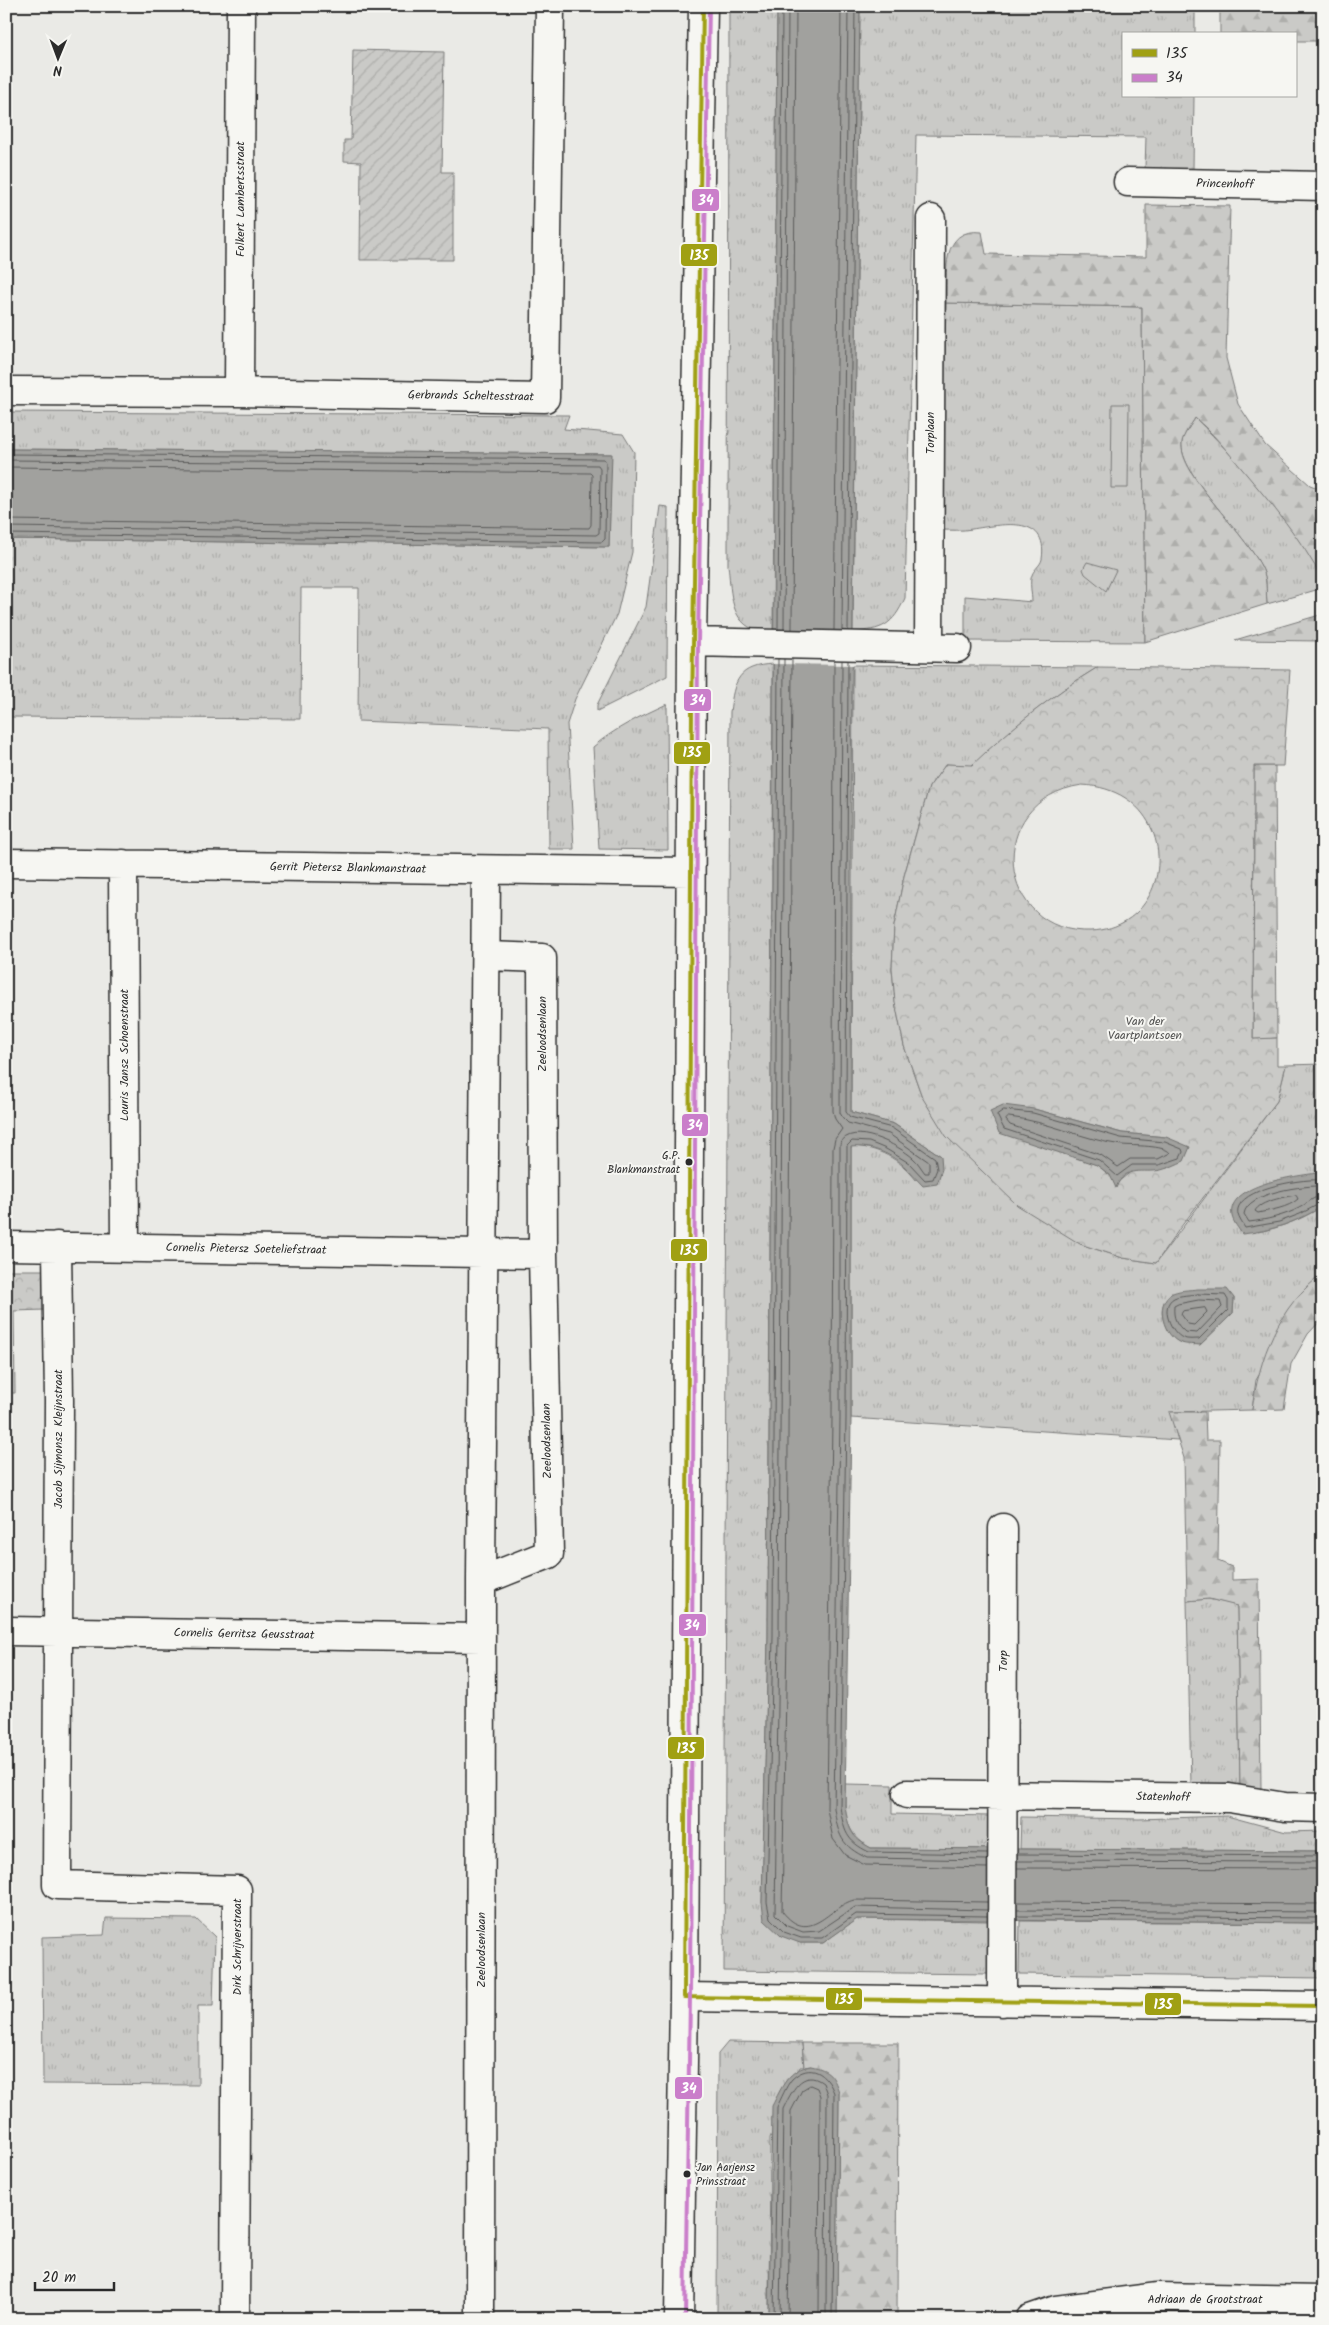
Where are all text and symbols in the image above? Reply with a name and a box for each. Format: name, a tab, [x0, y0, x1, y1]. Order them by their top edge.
north arrow	[32, 32, 82, 82]
legend	[1122, 32, 1296, 98]
text: 135	[1166, 42, 1188, 66]
text: N	[53, 59, 62, 81]
text: 34	[1166, 66, 1183, 90]
street label: Folkert Lambertsstraat	[231, 141, 250, 257]
street label: Princenhoff	[1196, 174, 1256, 194]
line badge: 34	[691, 188, 720, 212]
text: 34	[697, 190, 714, 212]
line badge: 135	[680, 243, 718, 267]
text: 135	[690, 245, 710, 267]
street label: Gerbrands Scheltesstraat	[408, 385, 535, 407]
street label: Torplaan	[921, 412, 940, 454]
line badge: 34	[683, 688, 712, 712]
text: 34	[689, 690, 706, 712]
line badge: 135	[673, 741, 711, 765]
text: 135	[683, 742, 703, 764]
street label: Gerrit Pietersz Blankmanstraat	[270, 857, 427, 879]
street label: Louris Jansz Schoenstraat	[115, 988, 134, 1121]
street label: Zeeloodsenlaan	[533, 996, 552, 1072]
park label: Van der Vaartplantsoen	[1108, 1012, 1182, 1045]
line badge: 34	[681, 1113, 709, 1137]
text: 34	[686, 1115, 703, 1137]
place label: G.P. Blankmanstraat	[607, 1147, 681, 1179]
marker: G.P. Blankmanstraat	[684, 1157, 694, 1167]
street label: Cornelis Pietersz Soeteliefstraat	[165, 1238, 327, 1260]
line badge: 135	[670, 1238, 708, 1262]
text: 135	[680, 1240, 700, 1262]
street label: Jacob Sijmonsz Kleijnstraat	[49, 1369, 68, 1509]
street label: Zeeloodsenlaan	[537, 1403, 557, 1479]
line badge: 34	[678, 1613, 707, 1637]
text: 34	[683, 1615, 700, 1637]
street label: Cornelis Gerritsz Geusstraat	[173, 1623, 315, 1645]
street label: Torp	[994, 1650, 1013, 1672]
line badge: 135	[667, 1736, 705, 1760]
text: 135	[677, 1738, 697, 1760]
street label: Statenhoff	[1136, 1787, 1192, 1807]
street label: Dirk Schrijverstraat	[228, 1898, 247, 1996]
street label: Zeeloodsenlaan	[472, 1912, 491, 1988]
line badge: 135	[825, 1987, 863, 2011]
text: 135	[835, 1989, 855, 2011]
line badge: 135	[1144, 1992, 1182, 2016]
text: 135	[1154, 1994, 1174, 2016]
line badge: 34	[674, 2076, 703, 2100]
text: 34	[680, 2078, 697, 2100]
place label: Jan Aarjensz Prinsstraat	[696, 2159, 755, 2191]
marker: Jan Aarjensz Prinsstraat	[682, 2169, 692, 2179]
scale bar	[35, 2260, 114, 2292]
text: 20 m	[42, 2266, 76, 2290]
street label: Adriaan de Grootstraat	[1147, 2290, 1263, 2309]

